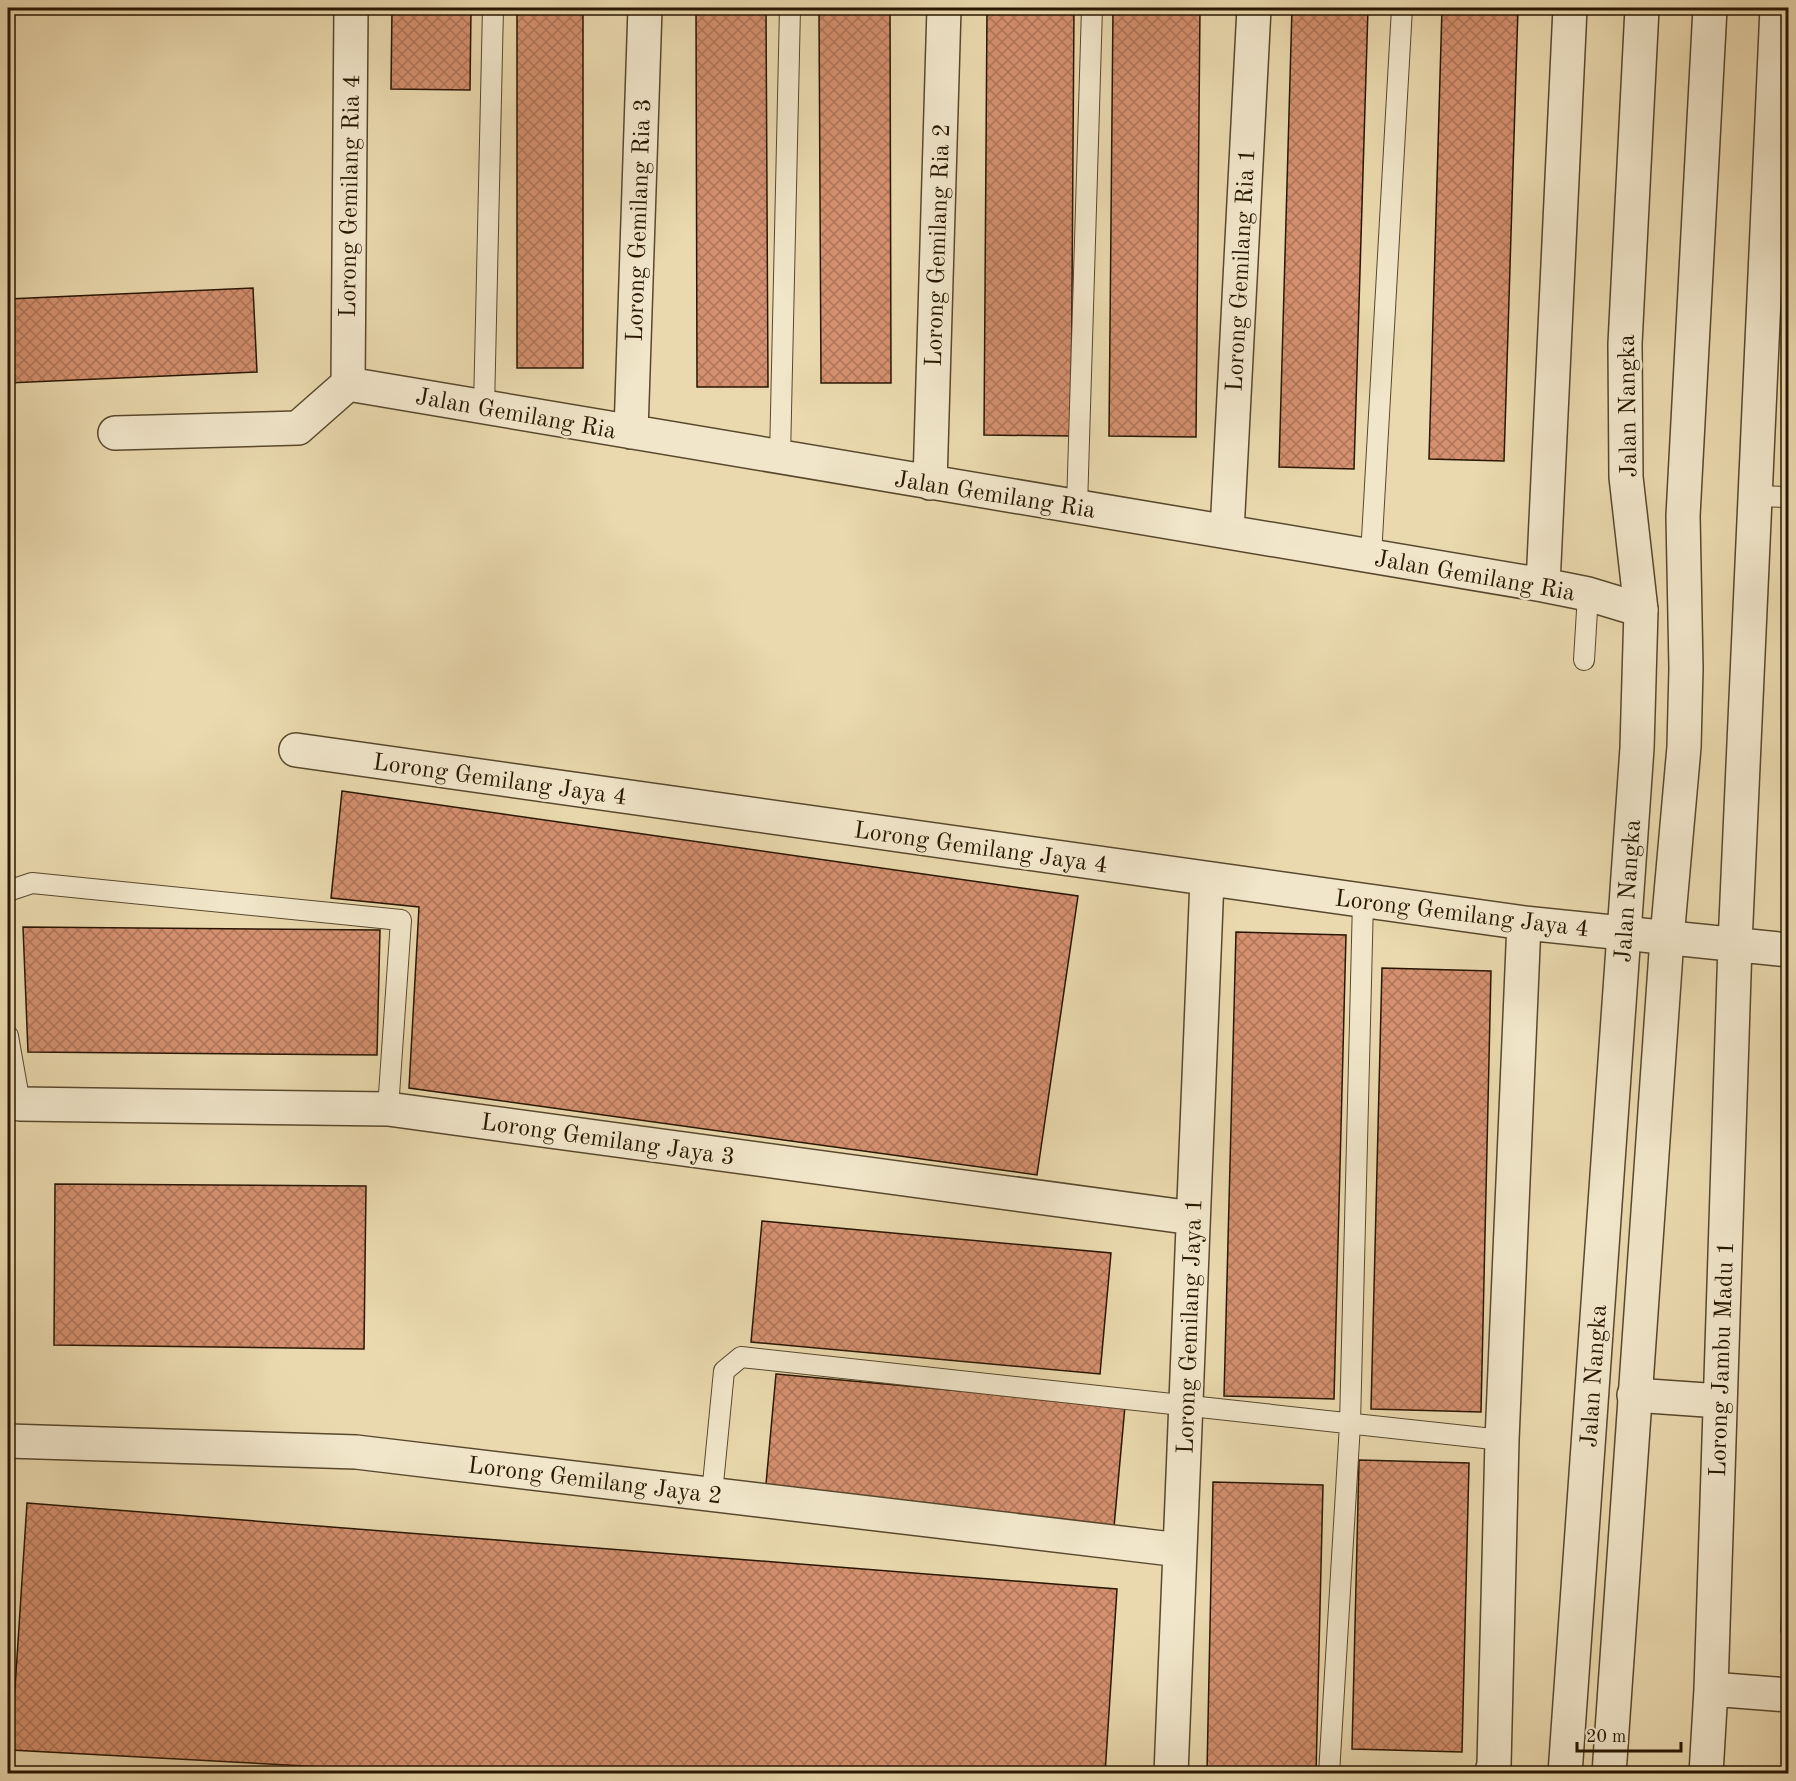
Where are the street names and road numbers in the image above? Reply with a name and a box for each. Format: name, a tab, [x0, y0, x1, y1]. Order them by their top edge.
street label: Lorong Gemilang Ria 4	[337, 74, 365, 318]
street label: Lorong Gemilang Ria 3	[624, 98, 656, 342]
street label: Lorong Gemilang Ria 2	[923, 123, 955, 367]
street label: Lorong Gemilang Ria 1	[1224, 148, 1260, 392]
street label: Jalan Nangka	[1616, 334, 1642, 478]
street label: Jalan Gemilang Ria	[414, 386, 618, 444]
street label: Jalan Gemilang Ria	[892, 468, 1097, 524]
street label: Jalan Gemilang Ria	[1373, 548, 1577, 606]
street label: Lorong Gemilang Jaya 4	[371, 751, 628, 811]
street label: Lorong Gemilang Jaya 4	[852, 819, 1109, 879]
street label: Jalan Nangka	[1612, 819, 1646, 964]
street label: Lorong Gemilang Jaya 4	[1333, 887, 1590, 943]
street label: Lorong Gemilang Jaya 3	[479, 1111, 736, 1171]
street label: Lorong Gemilang Jaya 1	[1175, 1198, 1207, 1454]
street label: Lorong Jambu Madu 1	[1707, 1241, 1739, 1477]
street label: Jalan Nangka	[1578, 1304, 1612, 1449]
street label: Lorong Gemilang Jaya 2	[466, 1454, 723, 1510]

